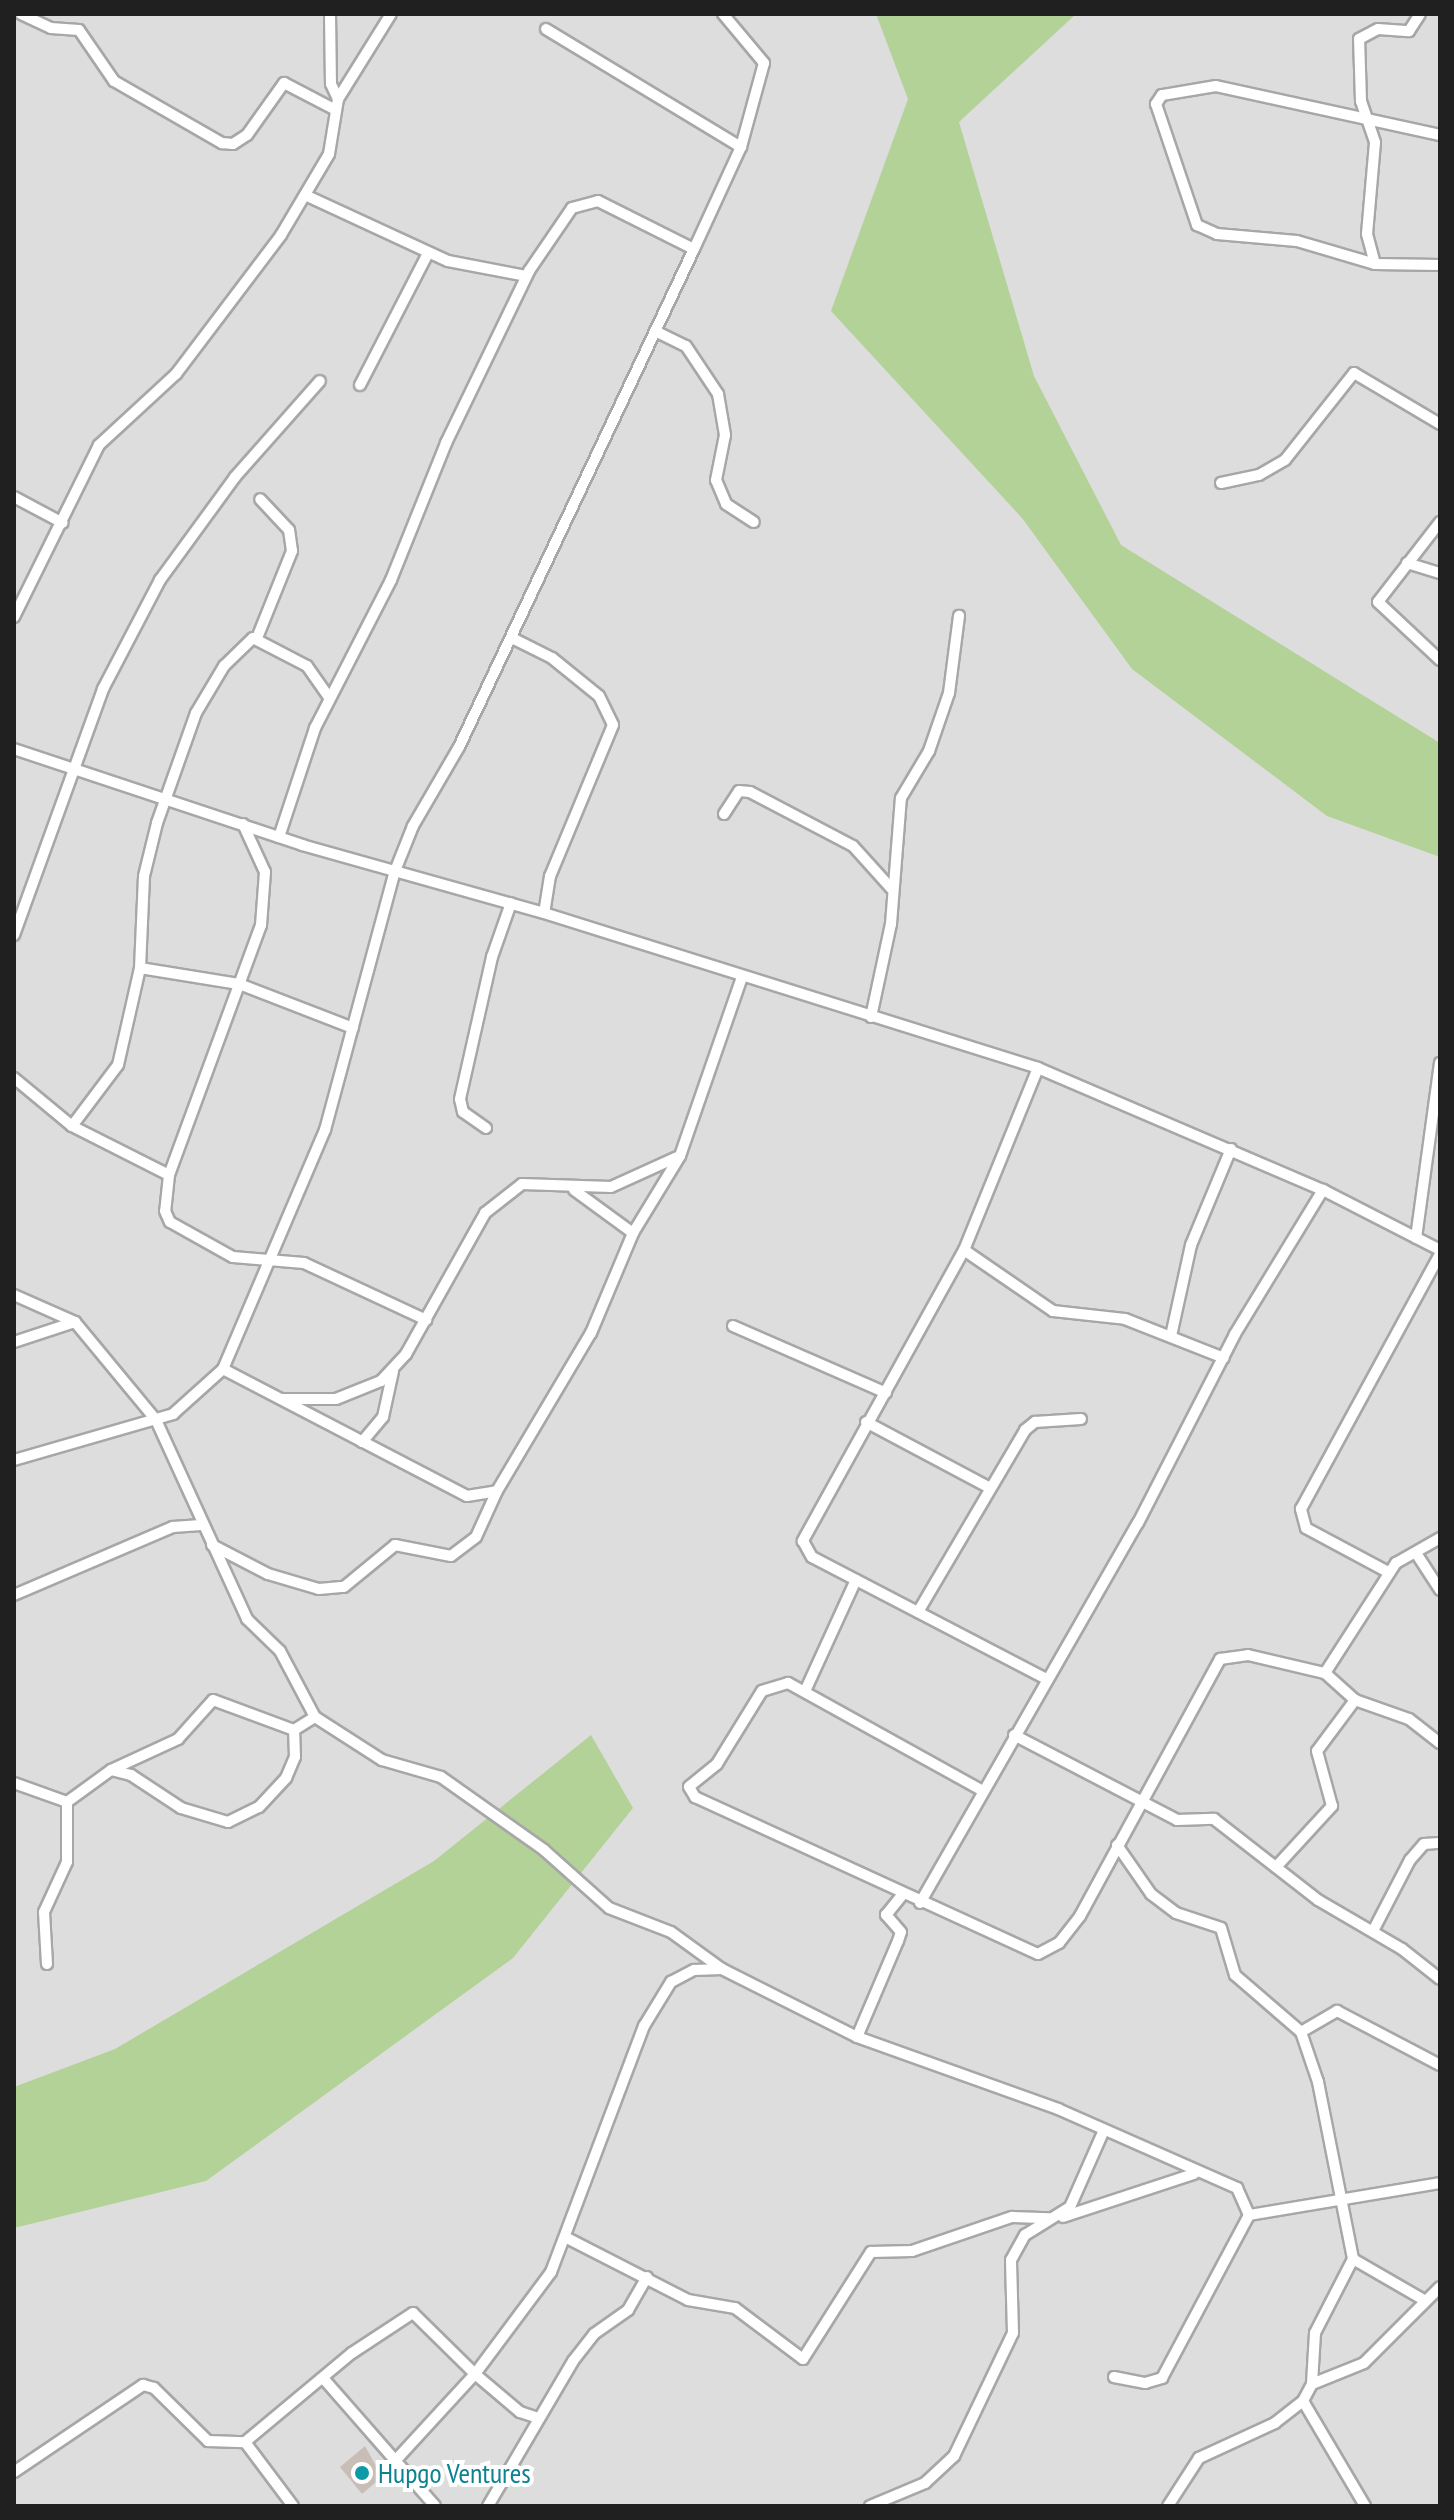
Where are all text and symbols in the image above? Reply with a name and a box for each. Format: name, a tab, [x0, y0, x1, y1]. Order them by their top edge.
place label: Hupgo Ventures	[378, 2456, 531, 2490]
marker: Hupgo Ventures	[353, 2464, 371, 2482]

